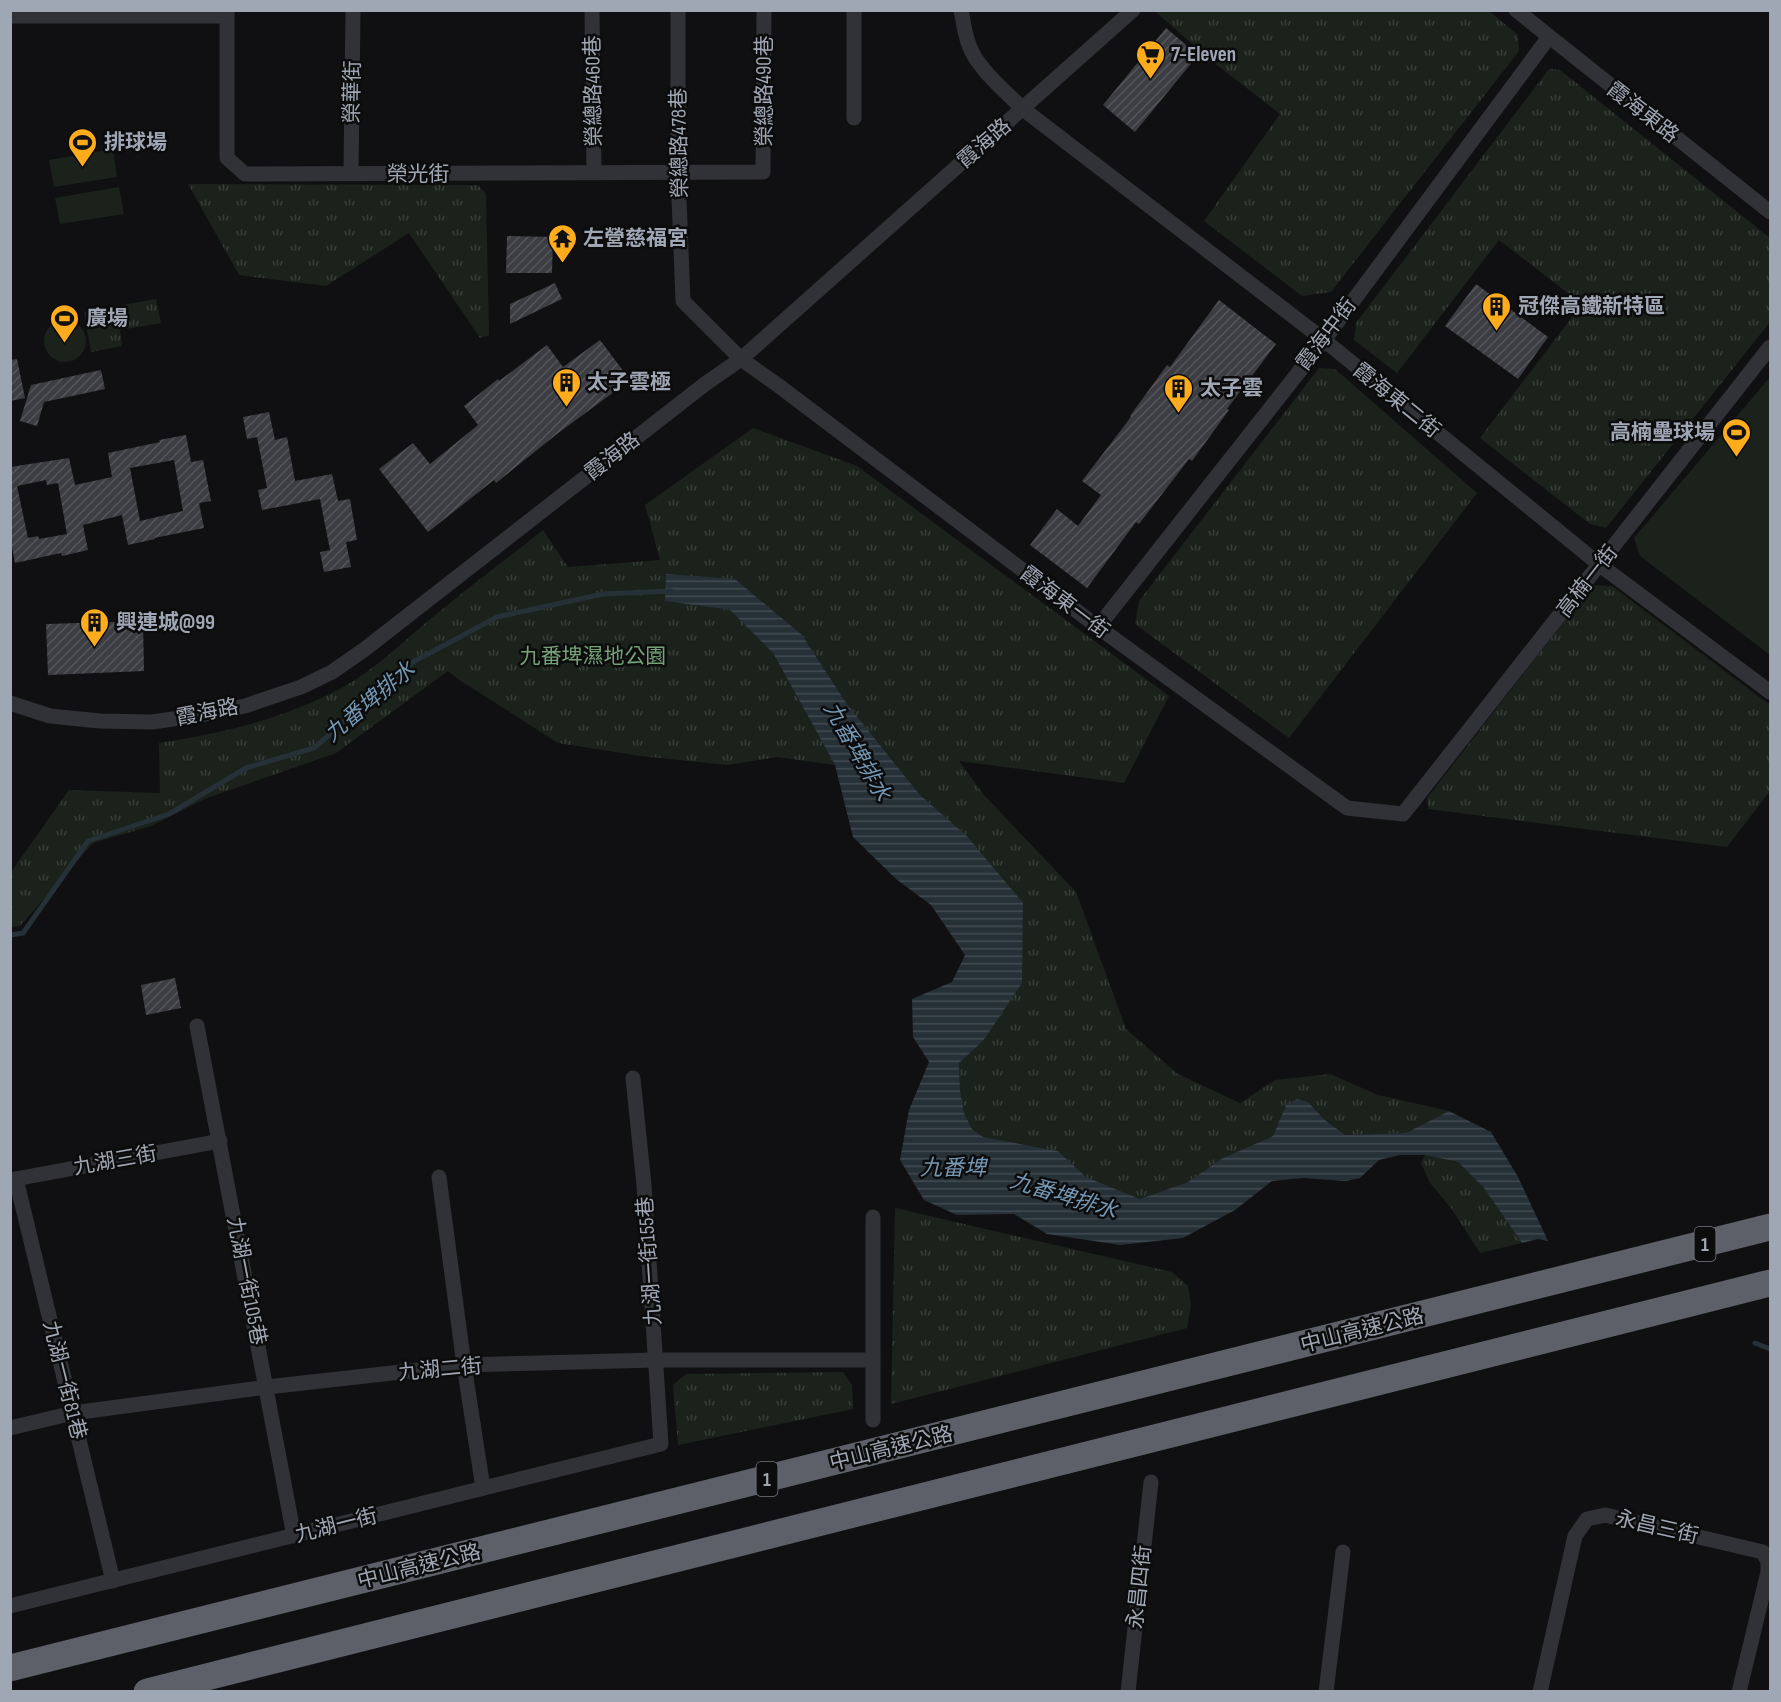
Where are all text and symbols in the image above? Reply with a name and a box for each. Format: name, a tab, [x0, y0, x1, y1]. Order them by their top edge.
street label: 榮總路460巷	[580, 35, 607, 147]
street label: 榮總路490巷	[752, 35, 777, 147]
supermarket icon: 7-Eleven	[1134, 38, 1166, 80]
place label: 7-Eleven	[1171, 42, 1236, 67]
street label: 榮華街	[339, 60, 366, 124]
street label: 霞海東路	[1602, 77, 1683, 148]
street label: 榮總路478巷	[666, 88, 693, 198]
street label: 霞海路	[952, 113, 1016, 173]
sports icon: 排球場	[67, 126, 99, 168]
place label: 排球場	[104, 130, 167, 155]
street label: 榮光街	[387, 162, 450, 187]
temple icon: 左營慈福宮	[546, 222, 578, 264]
place label: 左營慈福宮	[583, 226, 688, 251]
building icon: 冠傑高鐵新特區	[1481, 290, 1513, 332]
street label: 霞海中街	[1291, 293, 1362, 375]
place label: 冠傑高鐵新特區	[1518, 294, 1665, 319]
sports icon: 廣場	[49, 302, 81, 344]
place label: 廣場	[86, 306, 128, 331]
street label: 霞海東二街	[1348, 358, 1445, 443]
building icon: 太子雲極	[550, 366, 582, 408]
place label: 太子雲極	[587, 370, 671, 395]
building icon: 太子雲	[1163, 372, 1195, 414]
place label: 太子雲	[1200, 376, 1263, 401]
sports icon: 高楠壘球場	[1720, 416, 1752, 458]
place label: 高楠壘球場	[1610, 420, 1715, 445]
street label: 霞海路	[580, 427, 645, 486]
street label: 高楠一街	[1552, 541, 1623, 622]
street label: 霞海東一街	[1015, 561, 1114, 644]
building icon: 興連城@99	[79, 606, 111, 648]
place label: 興連城@99	[116, 610, 215, 635]
park label: 九番埤濕地公園	[520, 644, 667, 669]
water label: 九番埤排水	[319, 656, 422, 748]
street label: 霞海路	[174, 694, 240, 731]
water label: 九番埤排水	[818, 697, 896, 807]
street label: 九湖三街	[72, 1141, 159, 1180]
water label: 九番埤	[920, 1155, 989, 1182]
water label: 九番埤排水	[1007, 1167, 1121, 1226]
street label: 九湖一街155巷	[633, 1196, 666, 1326]
street label: 九湖一街105巷	[222, 1215, 271, 1347]
road number: 1	[1694, 1227, 1716, 1261]
street label: 中山高速公路	[1298, 1303, 1426, 1358]
street label: 九湖一街81巷	[38, 1318, 91, 1442]
street label: 九湖二街	[397, 1353, 483, 1386]
street label: 中山高速公路	[827, 1421, 955, 1476]
road number: 1	[756, 1462, 777, 1496]
street label: 九湖一街	[292, 1503, 380, 1548]
street label: 永昌三街	[1613, 1506, 1701, 1549]
street label: 中山高速公路	[355, 1539, 483, 1594]
street label: 永昌四街	[1123, 1544, 1156, 1630]

